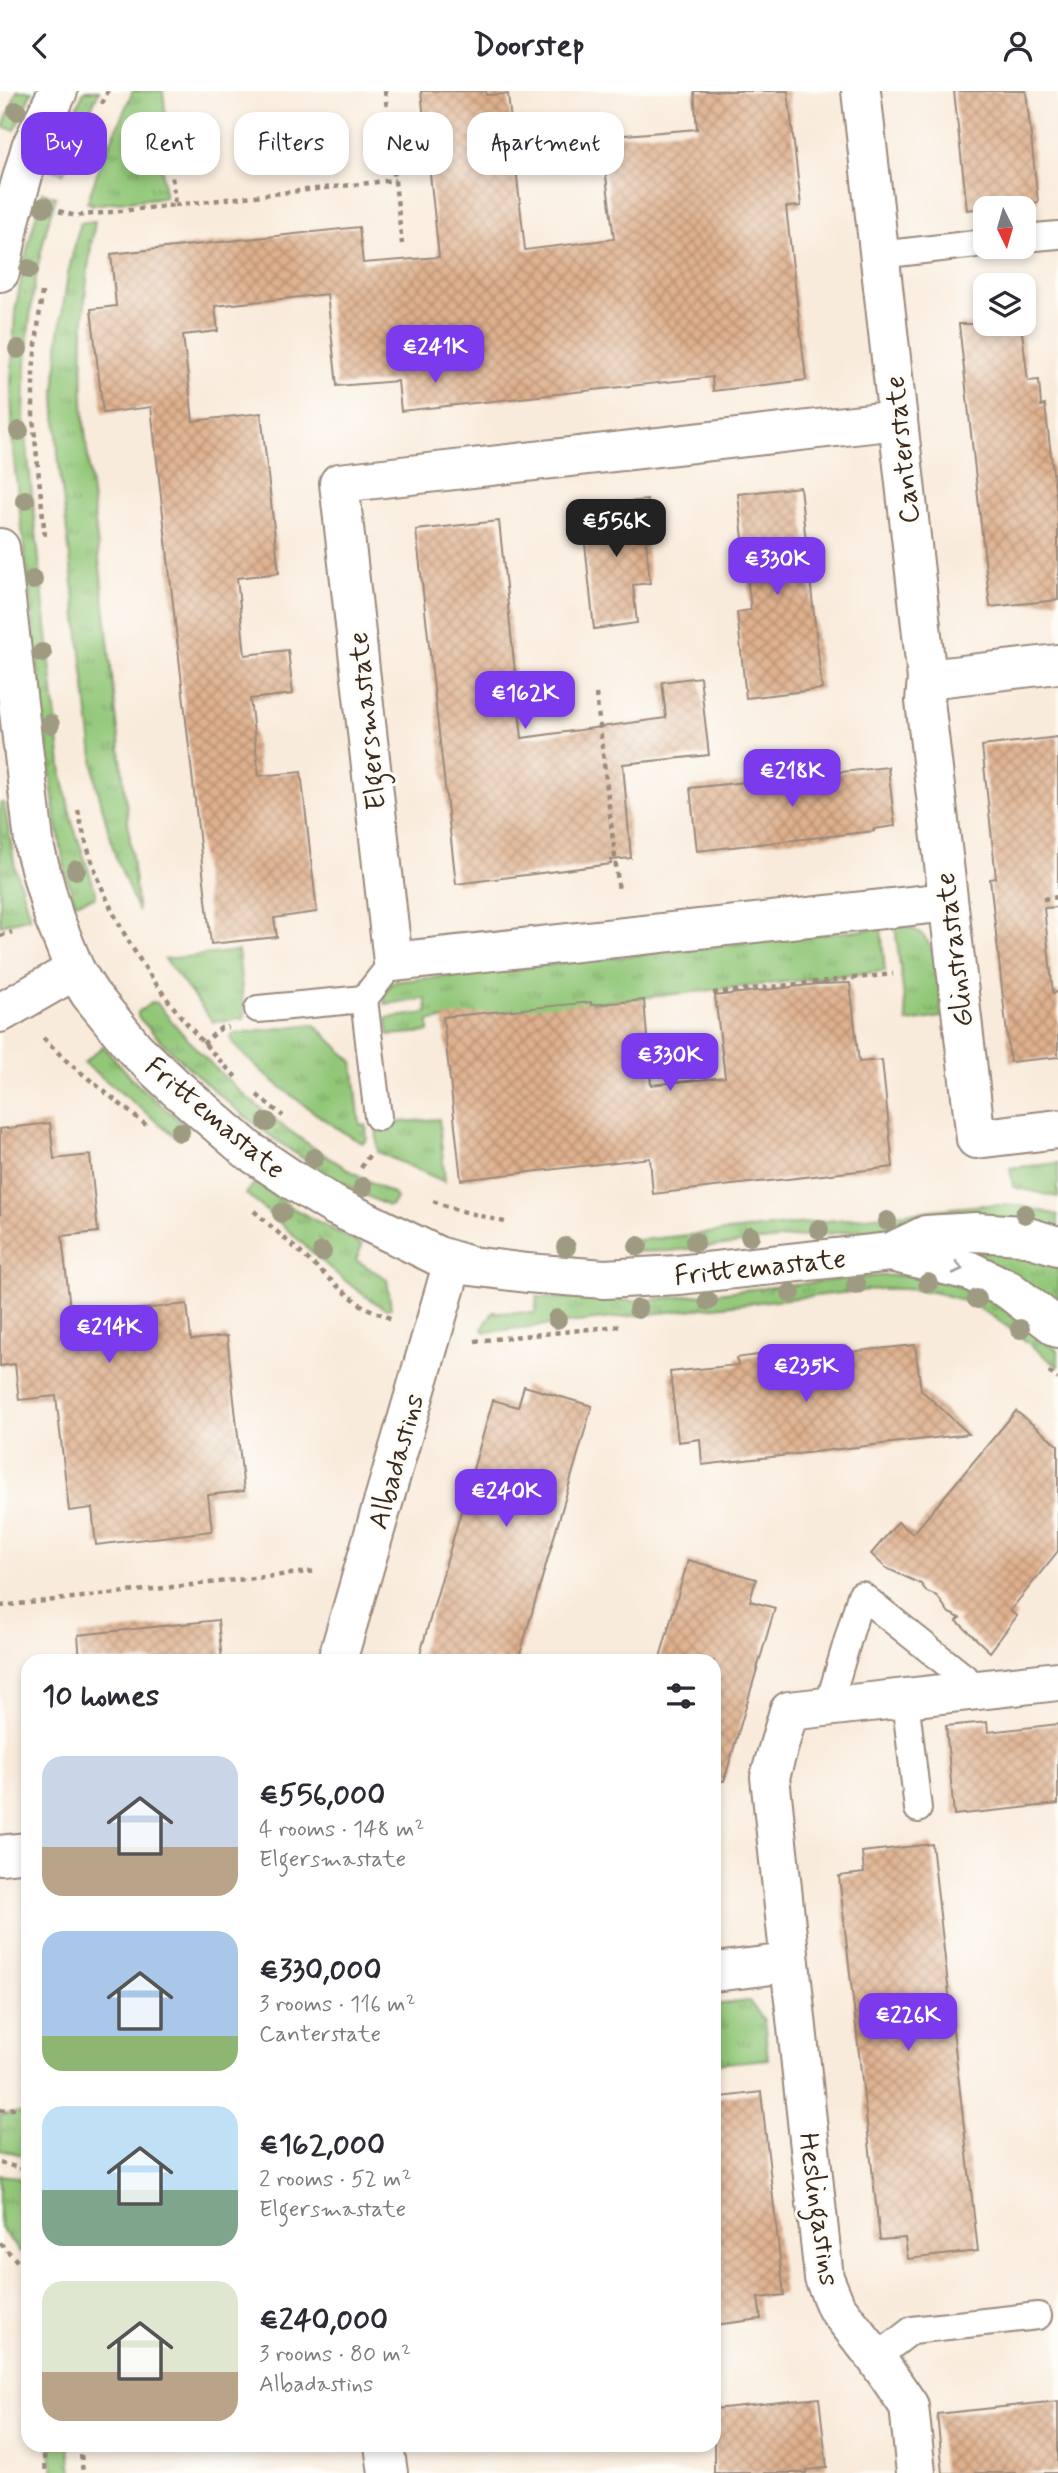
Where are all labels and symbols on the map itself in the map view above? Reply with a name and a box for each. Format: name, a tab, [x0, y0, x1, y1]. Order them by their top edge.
north arrow	[973, 196, 1036, 259]
pin: €241K	[386, 325, 484, 385]
street label: Canterstate	[877, 374, 930, 526]
pin: €556K	[567, 499, 665, 559]
pin: €330K	[728, 538, 826, 597]
street label: Elgersmastate	[341, 629, 399, 812]
pin: €162K	[476, 671, 574, 731]
pin: €218K	[743, 749, 841, 809]
street label: Glinstrastate	[928, 870, 983, 1029]
pin: €330K	[621, 1033, 719, 1093]
street label: Frittemastate	[136, 1049, 292, 1189]
street label: Frittemastate	[673, 1241, 848, 1296]
one-way arrow	[952, 1260, 964, 1274]
pin: €214K	[60, 1305, 158, 1365]
pin: €235K	[757, 1345, 855, 1404]
street label: Albadastins	[360, 1390, 434, 1534]
pin: €240K	[457, 1469, 555, 1529]
pin: €226K	[859, 1993, 957, 2053]
street label: Heslingastins	[785, 2130, 847, 2289]

